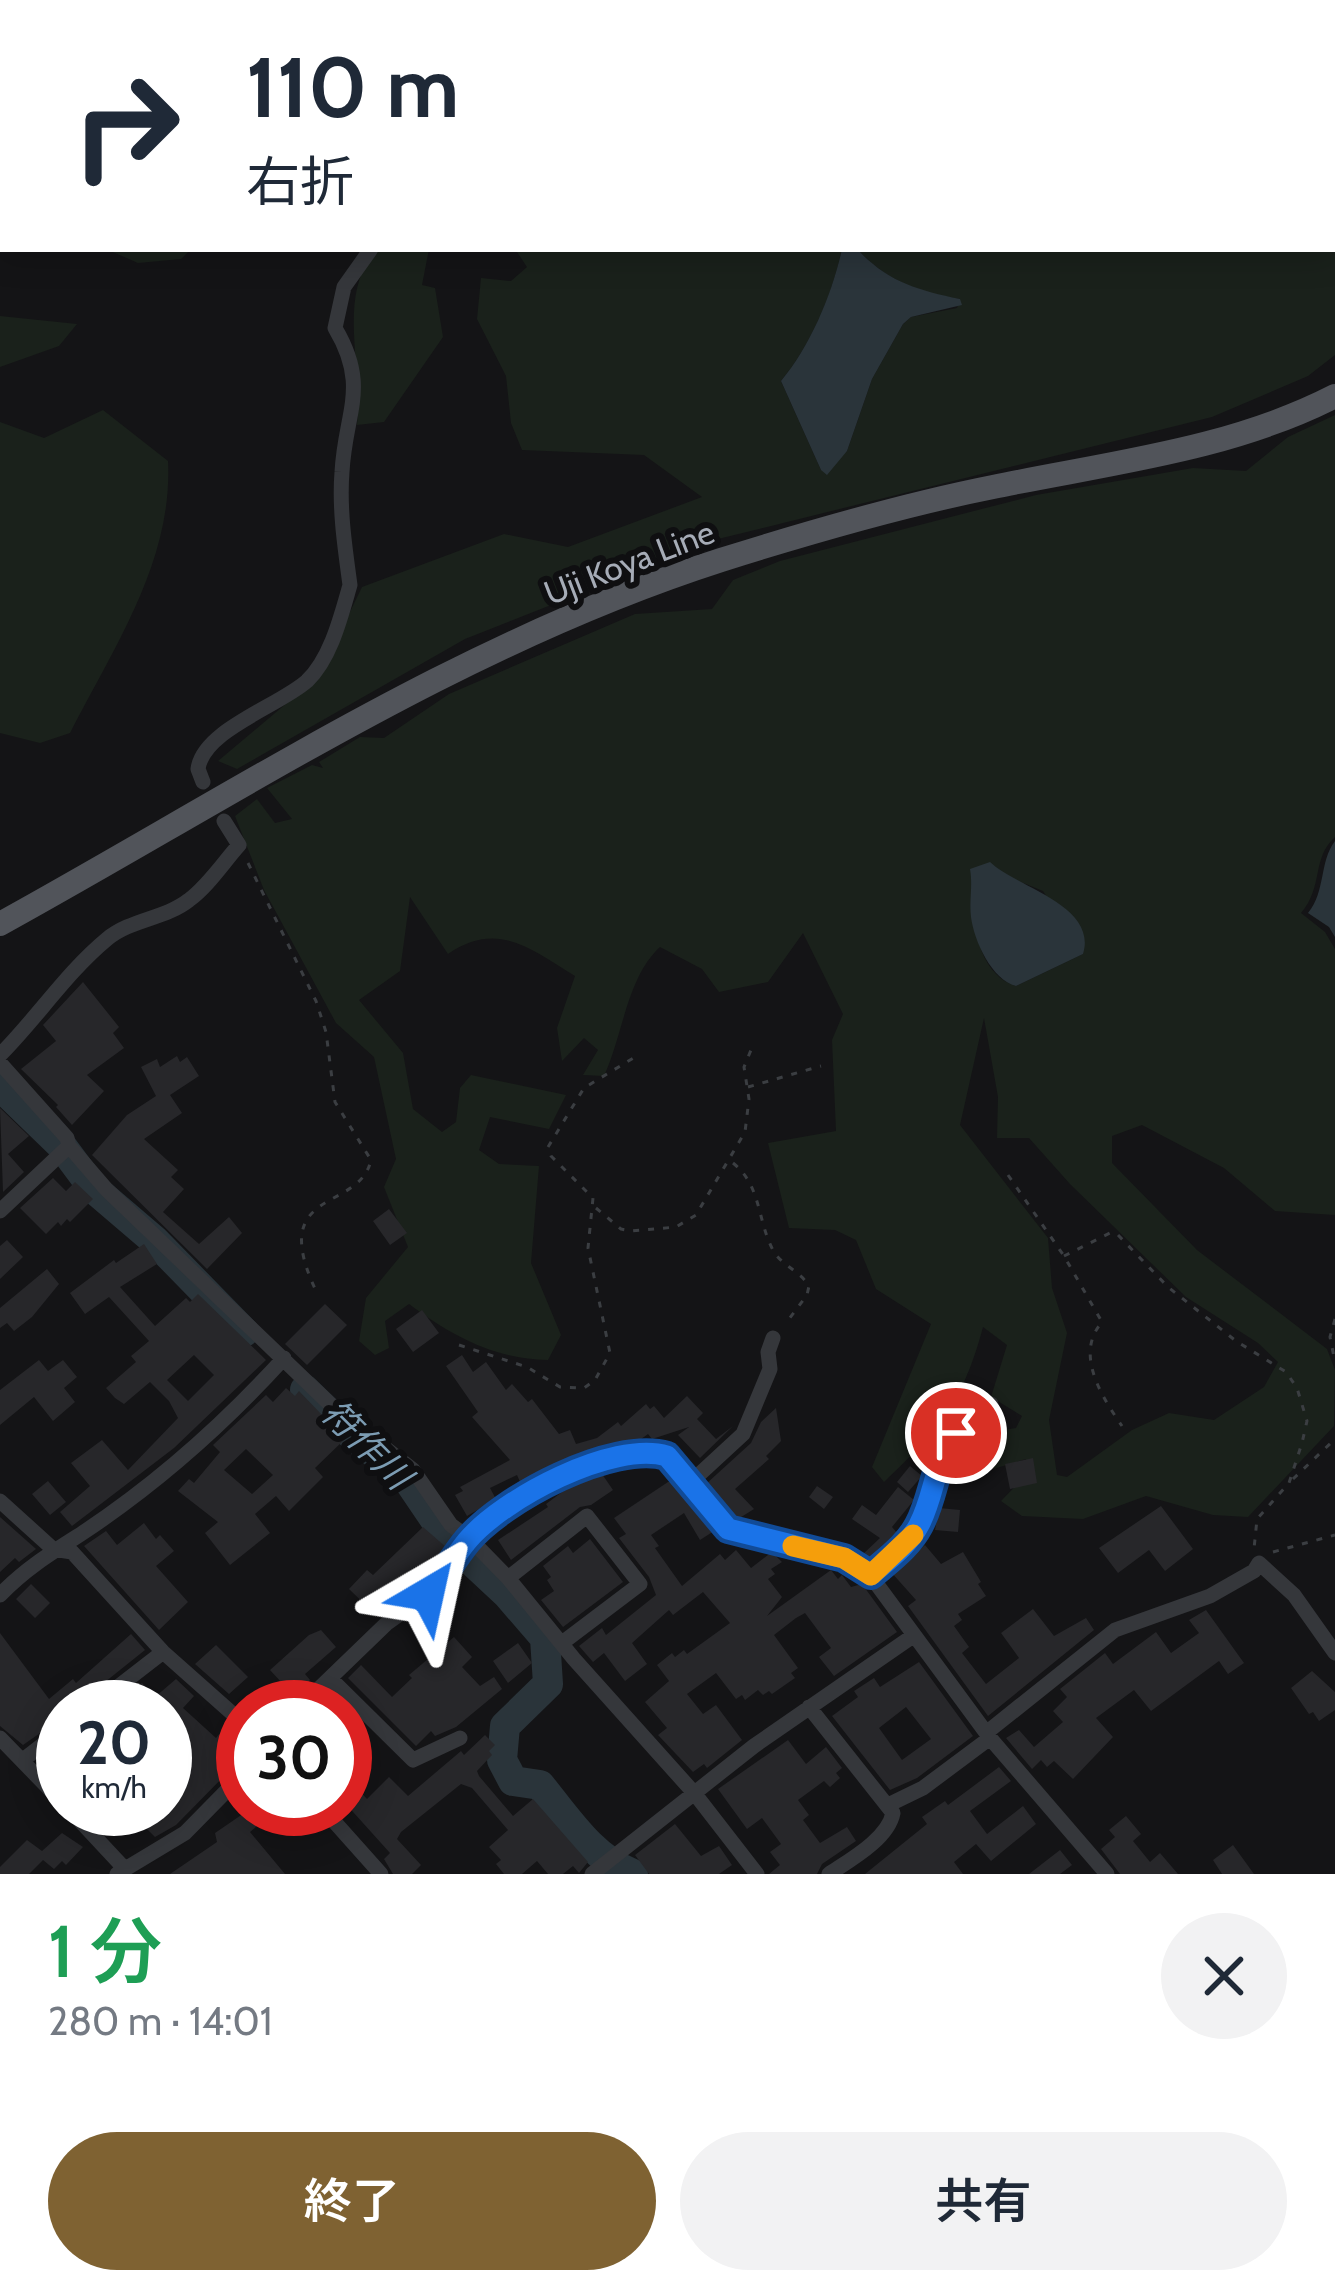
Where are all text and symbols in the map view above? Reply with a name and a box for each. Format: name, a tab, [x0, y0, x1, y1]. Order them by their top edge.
text: 110 m	[246, 36, 459, 138]
icon: right	[48, 48, 204, 204]
text: 右折	[246, 149, 354, 215]
street label: Uji Koya Line	[538, 511, 720, 613]
pin	[905, 1382, 1007, 1484]
water label: 符作川	[313, 1390, 424, 1501]
icon: arrive	[923, 1400, 989, 1466]
position arrow	[365, 1531, 491, 1657]
speed limit sign: 30	[216, 1680, 372, 1836]
text: 20	[77, 1706, 151, 1779]
text: km/h	[81, 1769, 147, 1806]
text: 1 分	[48, 1908, 162, 1995]
button: close	[1161, 1913, 1287, 2039]
text: 280 m · 14:01	[48, 1997, 272, 2045]
button: 終了	[48, 2132, 656, 2270]
button: 共有	[680, 2132, 1287, 2270]

